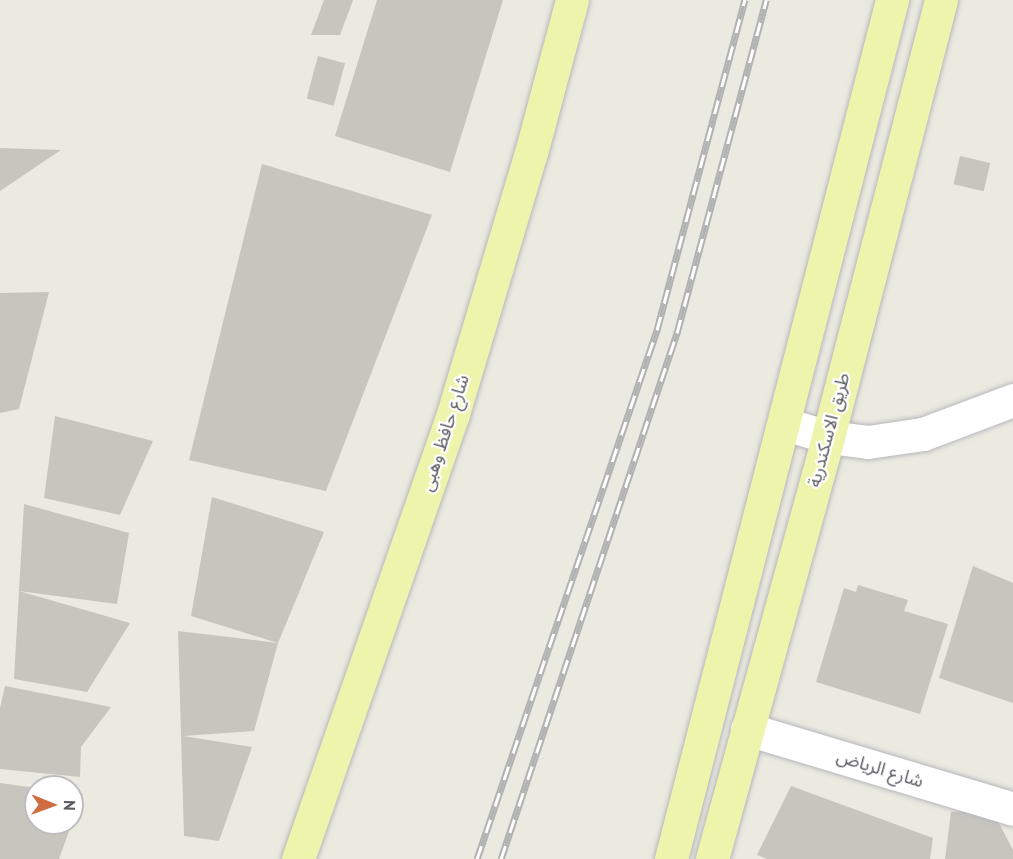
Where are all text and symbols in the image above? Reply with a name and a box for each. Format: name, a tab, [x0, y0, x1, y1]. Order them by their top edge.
street label: طريق الاسكندرية	[803, 370, 855, 490]
street label: شارع حافظ وهبى	[416, 372, 474, 494]
street label: شارع الرياض	[834, 746, 926, 792]
north arrow	[24, 775, 84, 835]
text: N	[60, 800, 80, 811]

